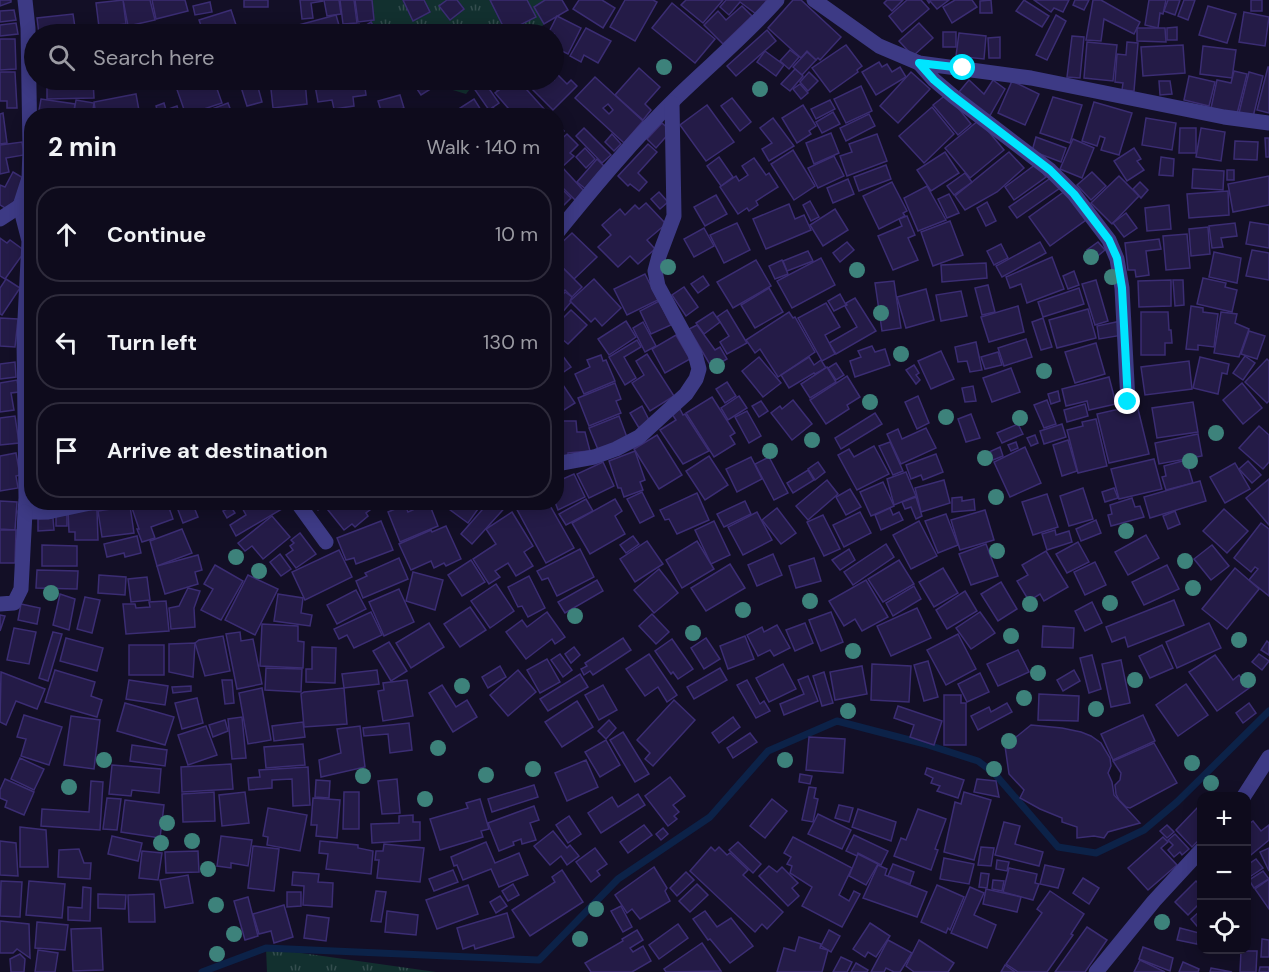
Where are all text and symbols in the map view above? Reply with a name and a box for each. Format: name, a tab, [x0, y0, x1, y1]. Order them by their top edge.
search box	[24, 24, 564, 90]
icon: search	[45, 41, 78, 74]
text: Search here	[93, 43, 214, 72]
route start	[949, 54, 975, 80]
text: 2 min	[48, 130, 117, 164]
text: Walk · 140 m	[426, 134, 540, 160]
icon: ahead	[50, 218, 83, 251]
text: Continue	[107, 220, 206, 249]
text: 10 m	[495, 221, 538, 247]
icon: left	[50, 326, 83, 359]
text: Turn left	[107, 328, 197, 357]
text: 130 m	[483, 329, 538, 355]
route end	[1114, 388, 1140, 414]
icon: arrive	[50, 434, 83, 467]
text: Arrive at destination	[107, 436, 328, 465]
map controls	[1197, 792, 1251, 954]
button: +	[1197, 792, 1251, 846]
button: −	[1197, 846, 1251, 900]
button: locate	[1197, 900, 1251, 954]

